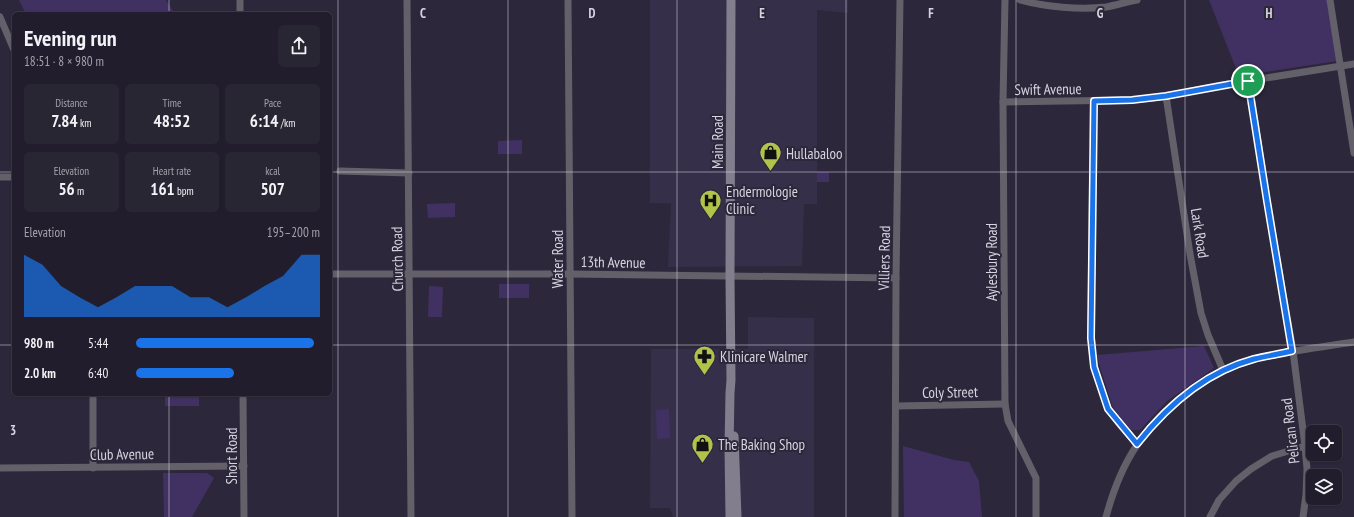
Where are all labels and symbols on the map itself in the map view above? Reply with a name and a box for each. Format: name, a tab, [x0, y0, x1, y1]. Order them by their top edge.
text: C	[420, 5, 426, 22]
text: D	[589, 5, 596, 22]
text: E	[759, 5, 765, 22]
text: F	[928, 5, 934, 22]
text: G	[1097, 5, 1104, 22]
text: H	[1266, 5, 1273, 22]
pin	[1231, 64, 1265, 98]
street label: Swift Avenue	[1014, 79, 1082, 99]
street label: Main Road	[708, 115, 727, 169]
shop icon: Hullabaloo	[757, 140, 783, 173]
place label: Hullabaloo	[786, 144, 843, 163]
place label: Endermologie Clinic	[726, 182, 798, 218]
hospital icon: Endermologie Clinic	[697, 187, 723, 220]
street label: Lark Road	[1187, 207, 1213, 259]
street label: Aylesbury Road	[982, 223, 1001, 301]
street label: Church Road	[387, 226, 407, 292]
street label: Villiers Road	[874, 226, 894, 291]
street label: Water Road	[548, 230, 567, 288]
street label: 13th Avenue	[580, 252, 646, 272]
pharmacy icon: Klinicare Walmer	[691, 343, 717, 376]
place label: Klinicare Walmer	[720, 347, 809, 366]
street label: Coly Street	[922, 382, 978, 402]
street label: Pelican Road	[1277, 397, 1303, 465]
text: 3	[10, 422, 16, 439]
street label: Short Road	[222, 428, 241, 484]
shop icon: The Baking Shop	[689, 431, 715, 464]
place label: The Baking Shop	[718, 435, 805, 454]
street label: Club Avenue	[90, 444, 154, 464]

